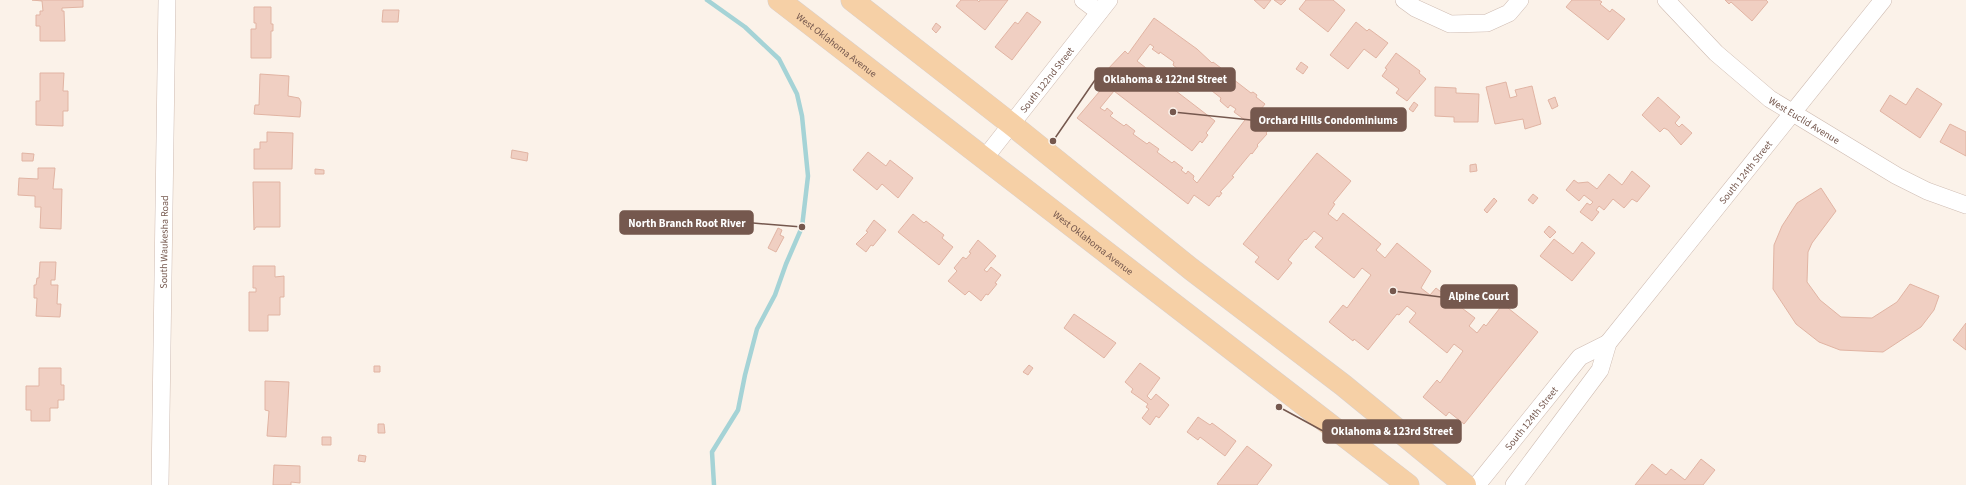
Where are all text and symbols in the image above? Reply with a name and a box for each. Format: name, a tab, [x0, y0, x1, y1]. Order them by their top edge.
street label: West Oklahoma Avenue	[793, 10, 880, 81]
street label: South 122nd Street	[1017, 44, 1078, 116]
callout: Oklahoma & 122nd Street	[1095, 68, 1235, 91]
text: Oklahoma & 122nd Street	[1103, 72, 1228, 87]
street label: West Euclid Avenue	[1766, 94, 1842, 148]
callout: Orchard Hills Condominiums	[1251, 108, 1406, 131]
text: Orchard Hills Condominiums	[1258, 113, 1398, 128]
street label: South 124th Street	[1716, 137, 1776, 207]
street label: South Waukesha Road	[157, 195, 172, 289]
street label: West Oklahoma Avenue	[1049, 208, 1136, 279]
callout: North Branch Root River	[620, 211, 753, 234]
text: North Branch Root River	[628, 216, 746, 231]
callout: Alpine Court	[1441, 285, 1517, 308]
text: Alpine Court	[1448, 289, 1510, 304]
street label: South 124th Street	[1502, 383, 1562, 453]
callout: Oklahoma & 123rd Street	[1323, 420, 1461, 443]
text: Oklahoma & 123rd Street	[1331, 424, 1454, 439]

